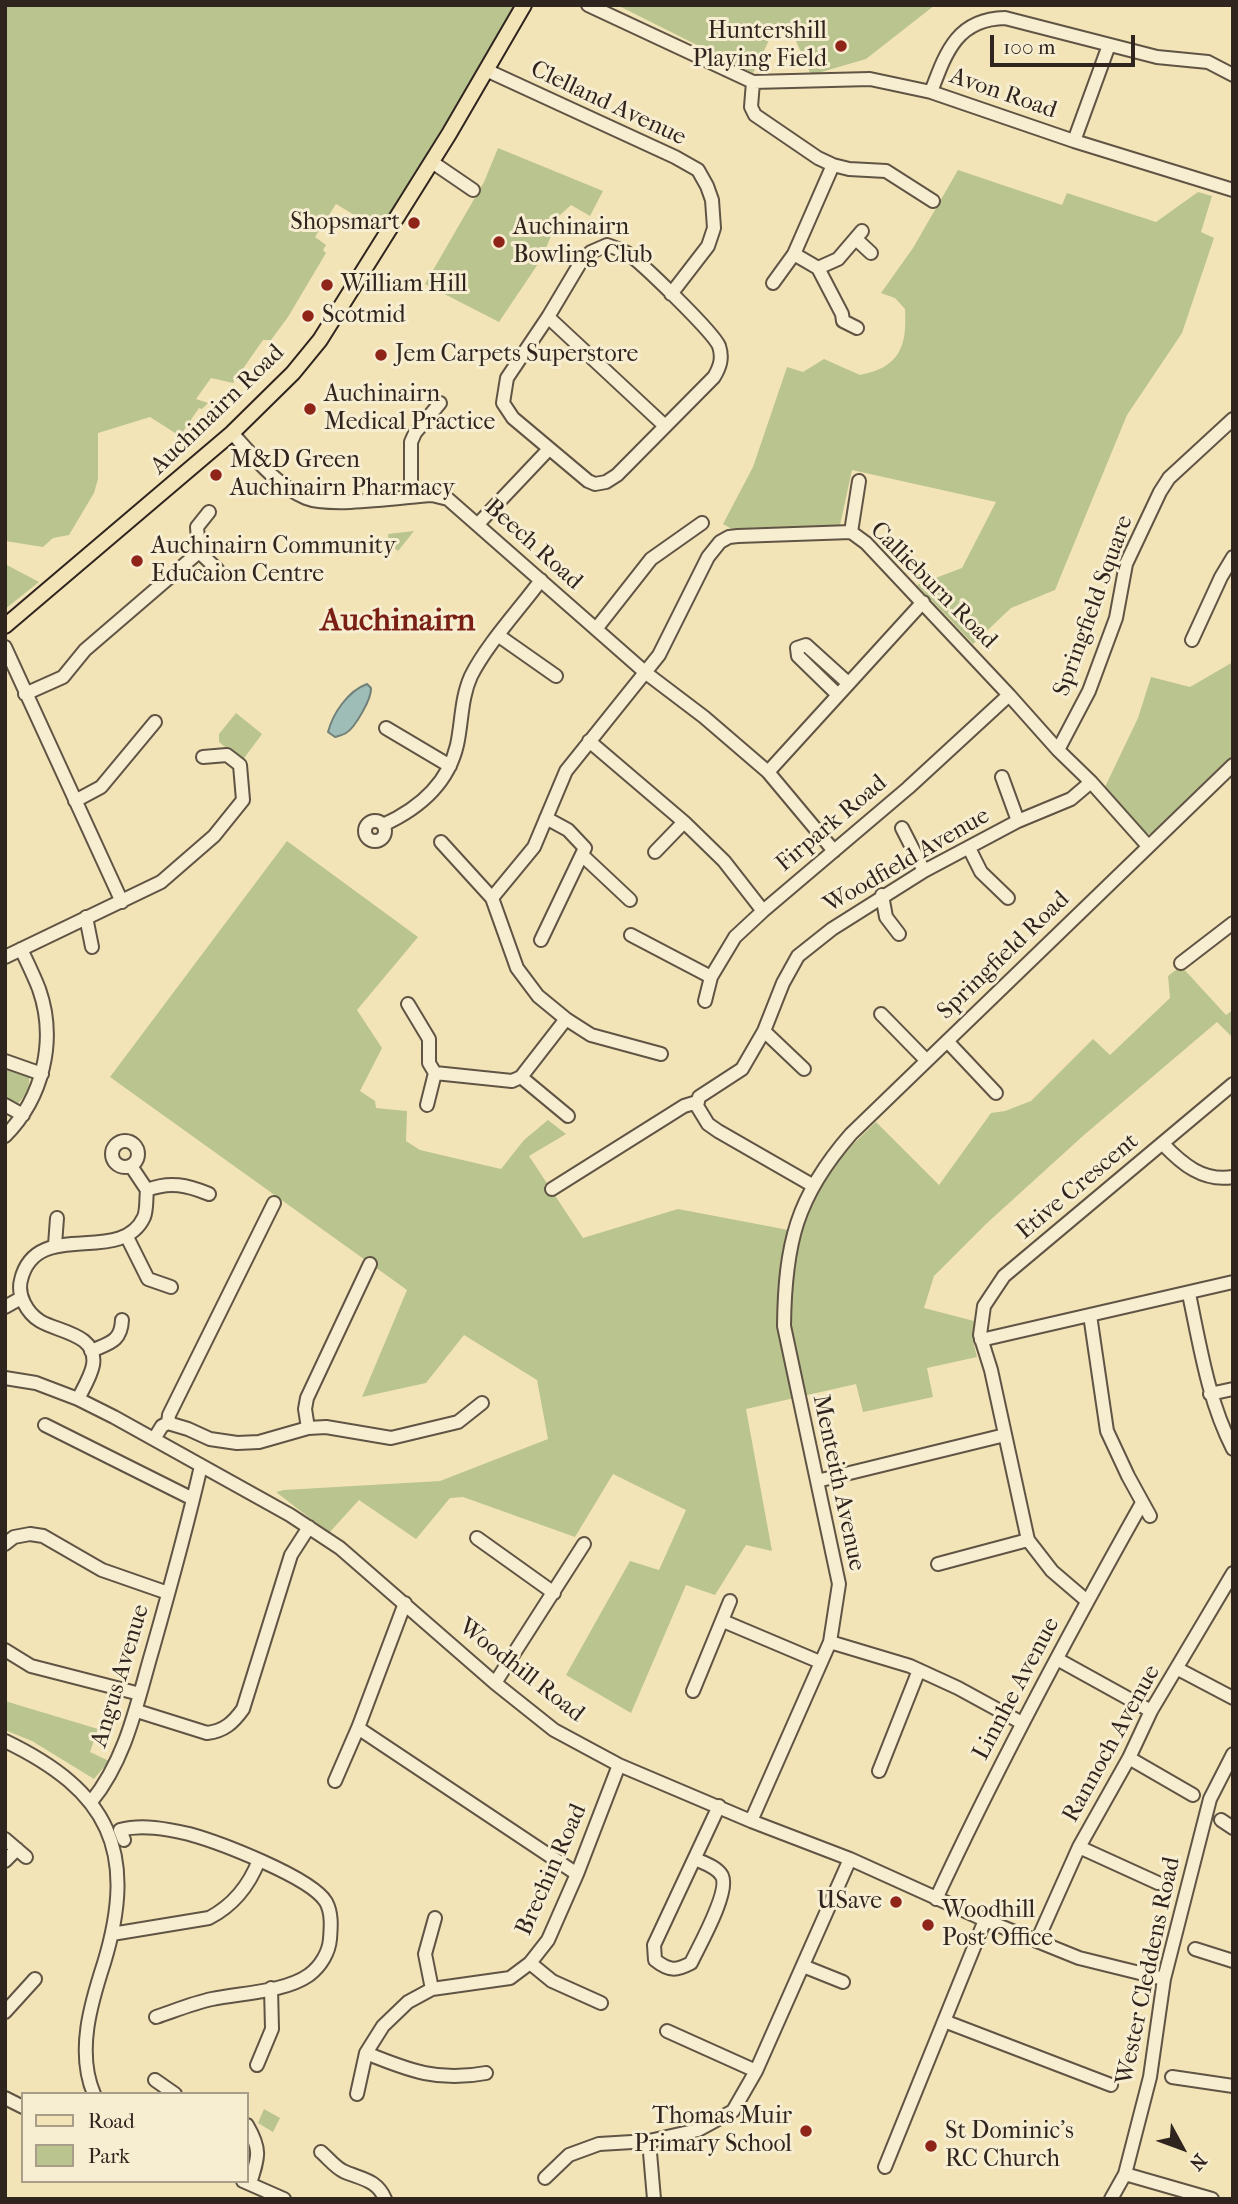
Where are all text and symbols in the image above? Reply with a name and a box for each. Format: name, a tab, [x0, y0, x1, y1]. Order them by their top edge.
place label: Huntershill Playing Field	[692, 18, 827, 74]
scale bar	[993, 21, 1138, 65]
text: 100 m	[1003, 35, 1056, 59]
marker: Huntershill Playing Field	[833, 38, 849, 54]
street label: Clelland Avenue	[526, 55, 690, 153]
street label: Avon Road	[946, 62, 1060, 126]
place label: Shopsmart	[290, 209, 400, 237]
place label: Auchinairn Bowling Club	[513, 214, 652, 270]
marker: Shopsmart	[406, 215, 422, 231]
marker: Auchinairn Bowling Club	[491, 234, 507, 250]
place label: William Hill	[341, 271, 467, 299]
marker: William Hill	[319, 277, 335, 293]
place label: Scotmid	[322, 302, 406, 330]
marker: Scotmid	[300, 308, 316, 324]
street label: Auchinairn Road	[145, 339, 291, 481]
place label: Jem Carpets Superstore	[395, 341, 638, 369]
marker: Jem Carpets Superstore	[373, 347, 389, 363]
place label: Auchinairn Medical Practice	[324, 381, 495, 437]
marker: Auchinairn Medical Practice	[302, 401, 318, 417]
place label: M&D Green Auchinairn Pharmacy	[230, 447, 455, 503]
marker: M&D Green Auchinairn Pharmacy	[208, 467, 224, 483]
street label: Beech Road	[478, 494, 588, 596]
street label: Springfield Square	[1048, 512, 1140, 700]
street label: Callieburn Road	[863, 516, 1003, 656]
place label: Auchinairn Community Educaion Centre	[151, 533, 396, 589]
marker: Auchinairn Community Educaion Centre	[129, 553, 145, 569]
district label: Auchinairn	[321, 603, 475, 641]
street label: Firpark Road	[771, 769, 893, 879]
street label: Woodfield Avenue	[819, 802, 995, 920]
street label: Springfield Road	[932, 886, 1076, 1026]
street label: Etive Crescent	[1011, 1128, 1145, 1246]
street label: Menteith Avenue	[805, 1392, 871, 1574]
street label: Angus Avenue	[86, 1601, 156, 1751]
street label: Woodhill Road	[452, 1613, 590, 1729]
street label: Linnhe Avenue	[967, 1613, 1067, 1765]
street label: Rannoch Avenue	[1057, 1660, 1167, 1828]
street label: Brechin Road	[510, 1800, 594, 1940]
street label: Wester Cleddens Road	[1111, 1854, 1187, 2088]
place label: USave	[817, 1888, 882, 1916]
marker: USave	[888, 1894, 904, 1910]
place label: Woodhill Post Office	[942, 1897, 1053, 1953]
marker: Woodhill Post Office	[920, 1917, 936, 1933]
legend	[21, 2092, 248, 2183]
place label: Thomas Muir Primary School	[634, 2103, 792, 2159]
text: Road	[88, 2109, 135, 2133]
north arrow	[1147, 2113, 1217, 2183]
place label: St Dominic's RC Church	[945, 2118, 1074, 2174]
marker: Thomas Muir Primary School	[798, 2123, 814, 2139]
marker: St Dominic's RC Church	[923, 2138, 939, 2154]
text: Park	[88, 2144, 130, 2168]
text: N	[1185, 2149, 1211, 2174]

